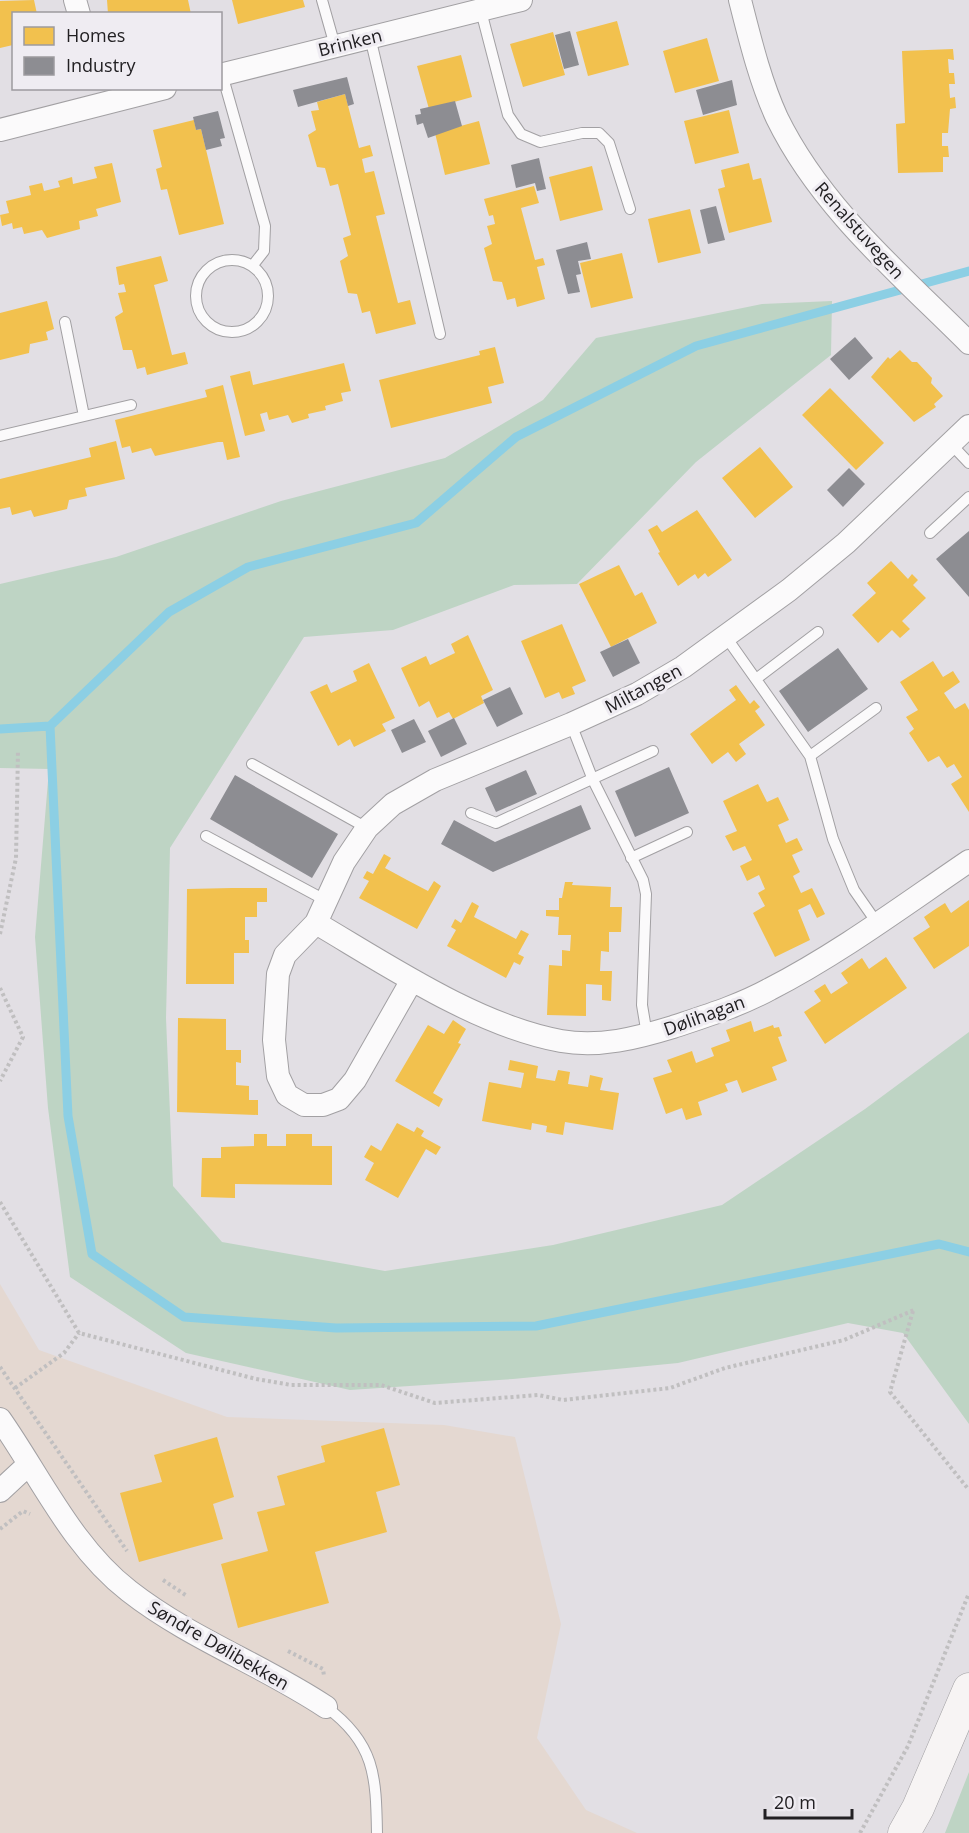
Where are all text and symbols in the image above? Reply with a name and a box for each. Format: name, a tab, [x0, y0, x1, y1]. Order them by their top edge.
legend	[12, 12, 222, 90]
street label: Brinken	[315, 22, 385, 62]
text: Homes	[66, 23, 125, 47]
text: Industry	[66, 53, 136, 77]
street label: Renalstuvegen	[810, 176, 910, 284]
street label: Miltangen	[600, 658, 686, 718]
street label: Dølihagan	[660, 989, 748, 1041]
street label: Søndre Dølibekken	[144, 1595, 294, 1695]
scale bar	[765, 1782, 852, 1820]
text: 20 m	[774, 1790, 816, 1814]

